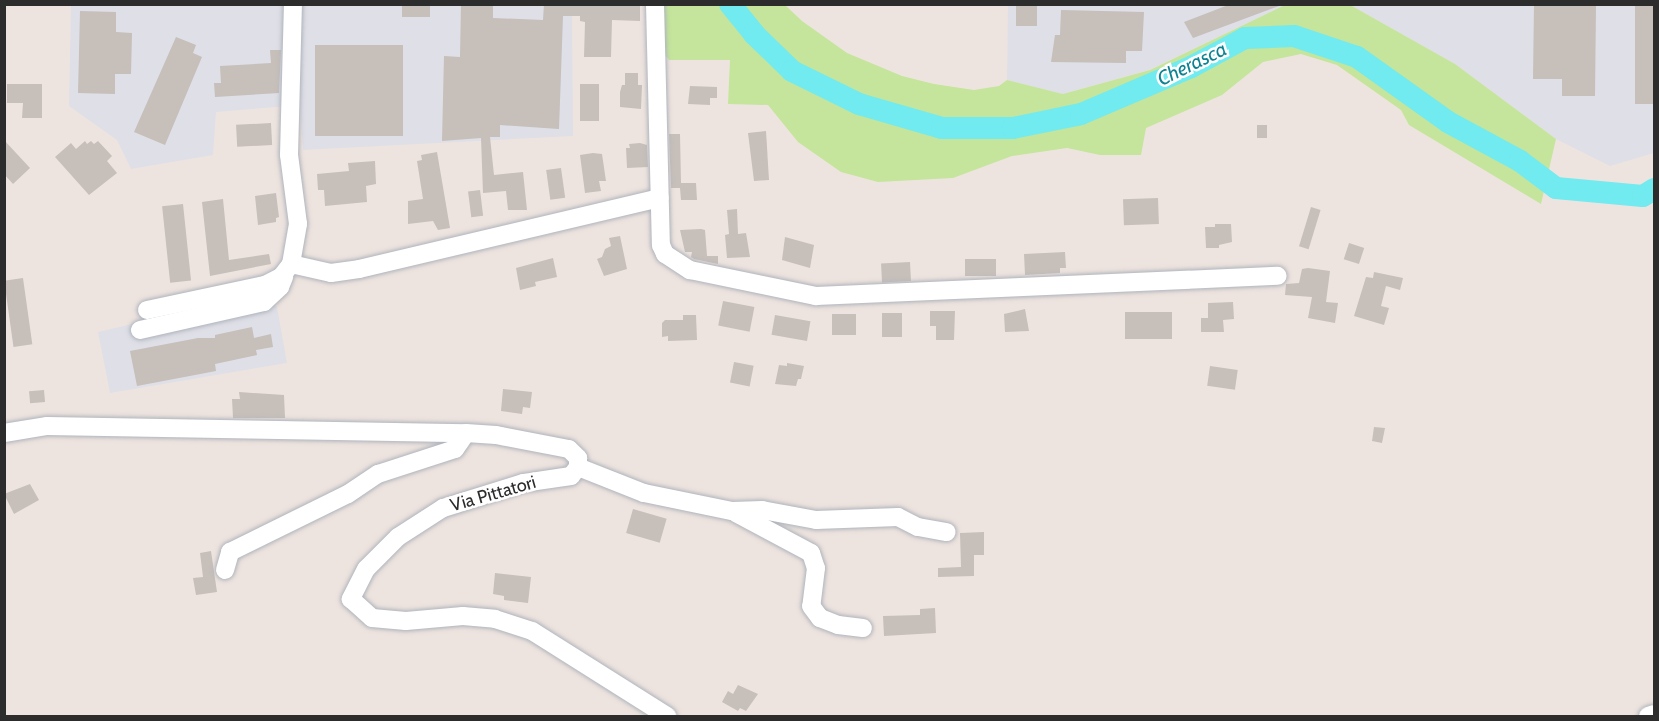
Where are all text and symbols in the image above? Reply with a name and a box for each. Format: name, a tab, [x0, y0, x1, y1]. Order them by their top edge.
water label: Cherasca	[1153, 37, 1231, 91]
street label: Via Pittatori	[448, 471, 538, 517]

